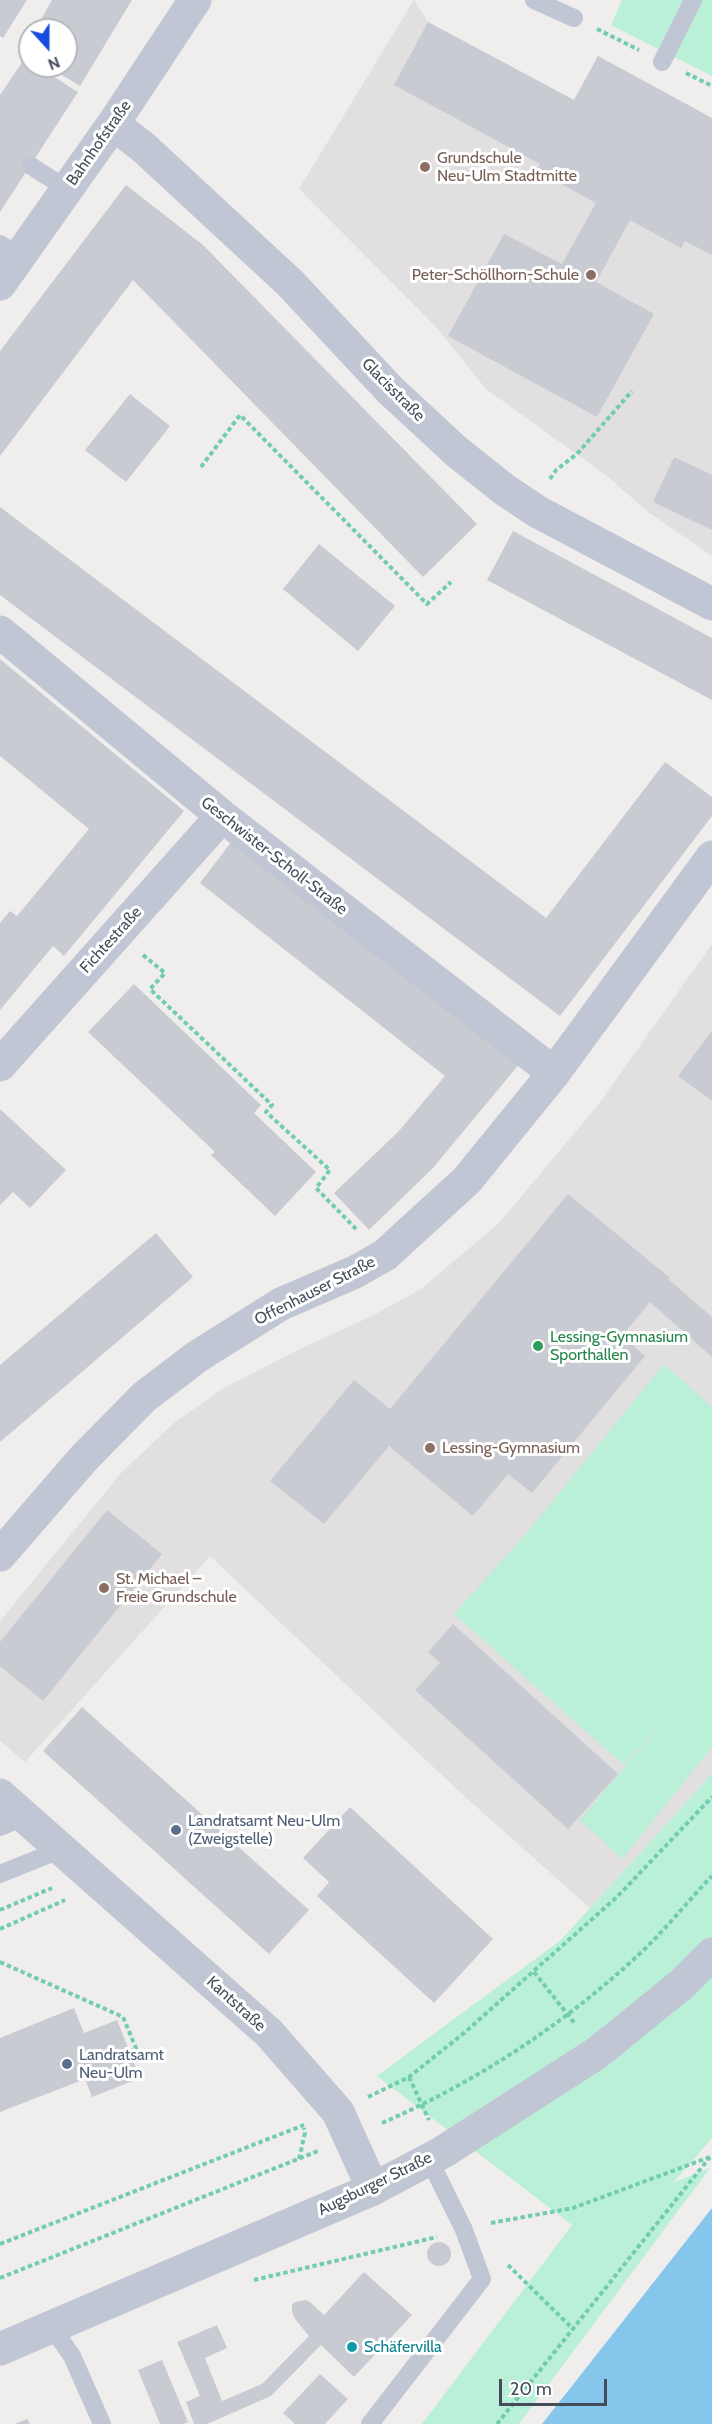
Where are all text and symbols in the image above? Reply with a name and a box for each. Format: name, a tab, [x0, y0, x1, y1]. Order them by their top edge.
north arrow	[18, 18, 78, 78]
text: N	[45, 53, 63, 74]
street label: Bahnhofstraße	[63, 97, 135, 189]
place label: Grundschule Neu-Ulm Stadtmitte	[437, 148, 577, 186]
marker: Grundschule Neu-Ulm Stadtmitte	[418, 160, 432, 174]
place label: Peter-Schöllhorn-Schule	[412, 265, 579, 285]
marker: Peter-Schöllhorn-Schule	[584, 268, 598, 282]
street label: Glacisstraße	[357, 354, 429, 426]
street label: Geschwister-Scholl-Straße	[197, 793, 351, 919]
street label: Fichtestraße	[76, 903, 146, 977]
street label: Offenhauser Straße	[252, 1252, 378, 1330]
place label: Lessing-Gymnasium Sporthallen	[550, 1327, 688, 1365]
marker: Lessing-Gymnasium Sporthallen	[531, 1339, 545, 1353]
place label: Lessing-Gymnasium	[442, 1438, 580, 1458]
marker: Lessing-Gymnasium	[423, 1441, 437, 1455]
place label: St. Michael – Freie Grundschule	[116, 1569, 237, 1607]
marker: St. Michael – Freie Grundschule	[97, 1581, 111, 1595]
place label: Landratsamt Neu-Ulm (Zweigstelle)	[188, 1811, 340, 1849]
marker: Landratsamt Neu-Ulm (Zweigstelle)	[169, 1823, 183, 1837]
street label: Kantstraße	[202, 1972, 270, 2036]
place label: Landratsamt Neu-Ulm	[79, 2045, 164, 2083]
marker: Landratsamt Neu-Ulm	[60, 2057, 74, 2071]
street label: Augsburger Straße	[315, 2148, 435, 2220]
place label: Schäfervilla	[364, 2337, 442, 2357]
marker: Schäfervilla	[345, 2340, 359, 2354]
scale bar	[502, 2367, 610, 2405]
text: 20 m	[510, 2378, 552, 2400]

